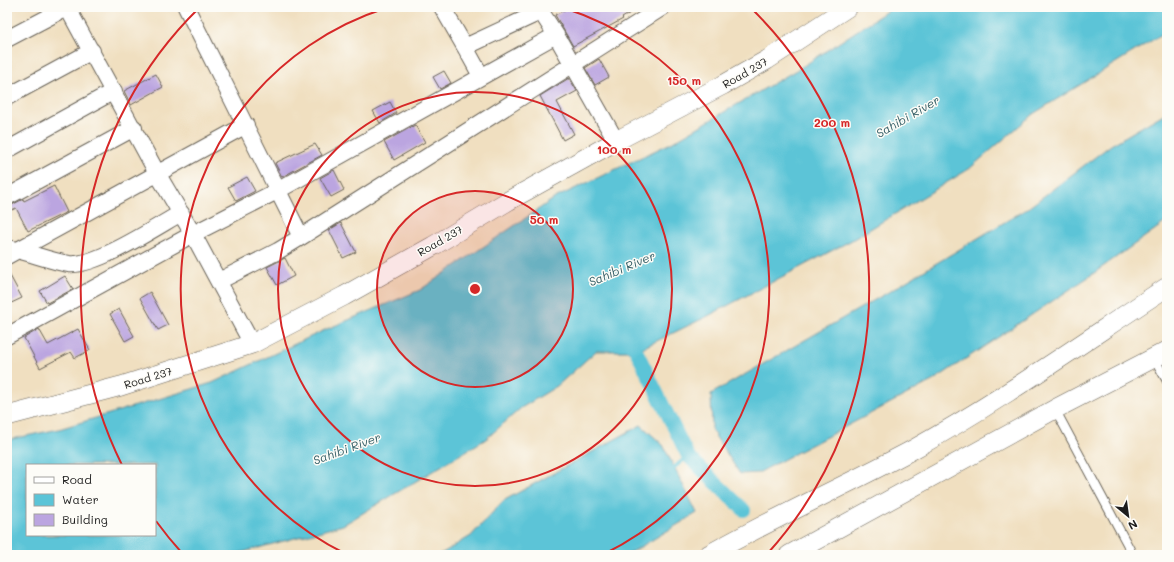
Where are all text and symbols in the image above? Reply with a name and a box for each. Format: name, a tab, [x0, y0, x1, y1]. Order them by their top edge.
street label: Road 237	[720, 54, 770, 91]
text: 150 m	[667, 72, 701, 88]
water label: Sahibi River	[873, 91, 942, 141]
text: 200 m	[814, 114, 850, 130]
text: 100 m	[597, 141, 631, 157]
text: 50 m	[530, 211, 558, 227]
street label: Road 237	[415, 222, 465, 259]
water label: Sahibi River	[586, 247, 657, 289]
centre of rings	[468, 282, 482, 296]
street label: Road 237	[122, 363, 174, 392]
water label: Sahibi River	[311, 428, 383, 468]
legend	[26, 464, 156, 536]
text: Road	[62, 471, 92, 487]
text: Water	[62, 491, 99, 507]
north arrow	[1108, 496, 1148, 536]
text: Building	[62, 511, 108, 527]
text: N	[1126, 517, 1140, 534]

